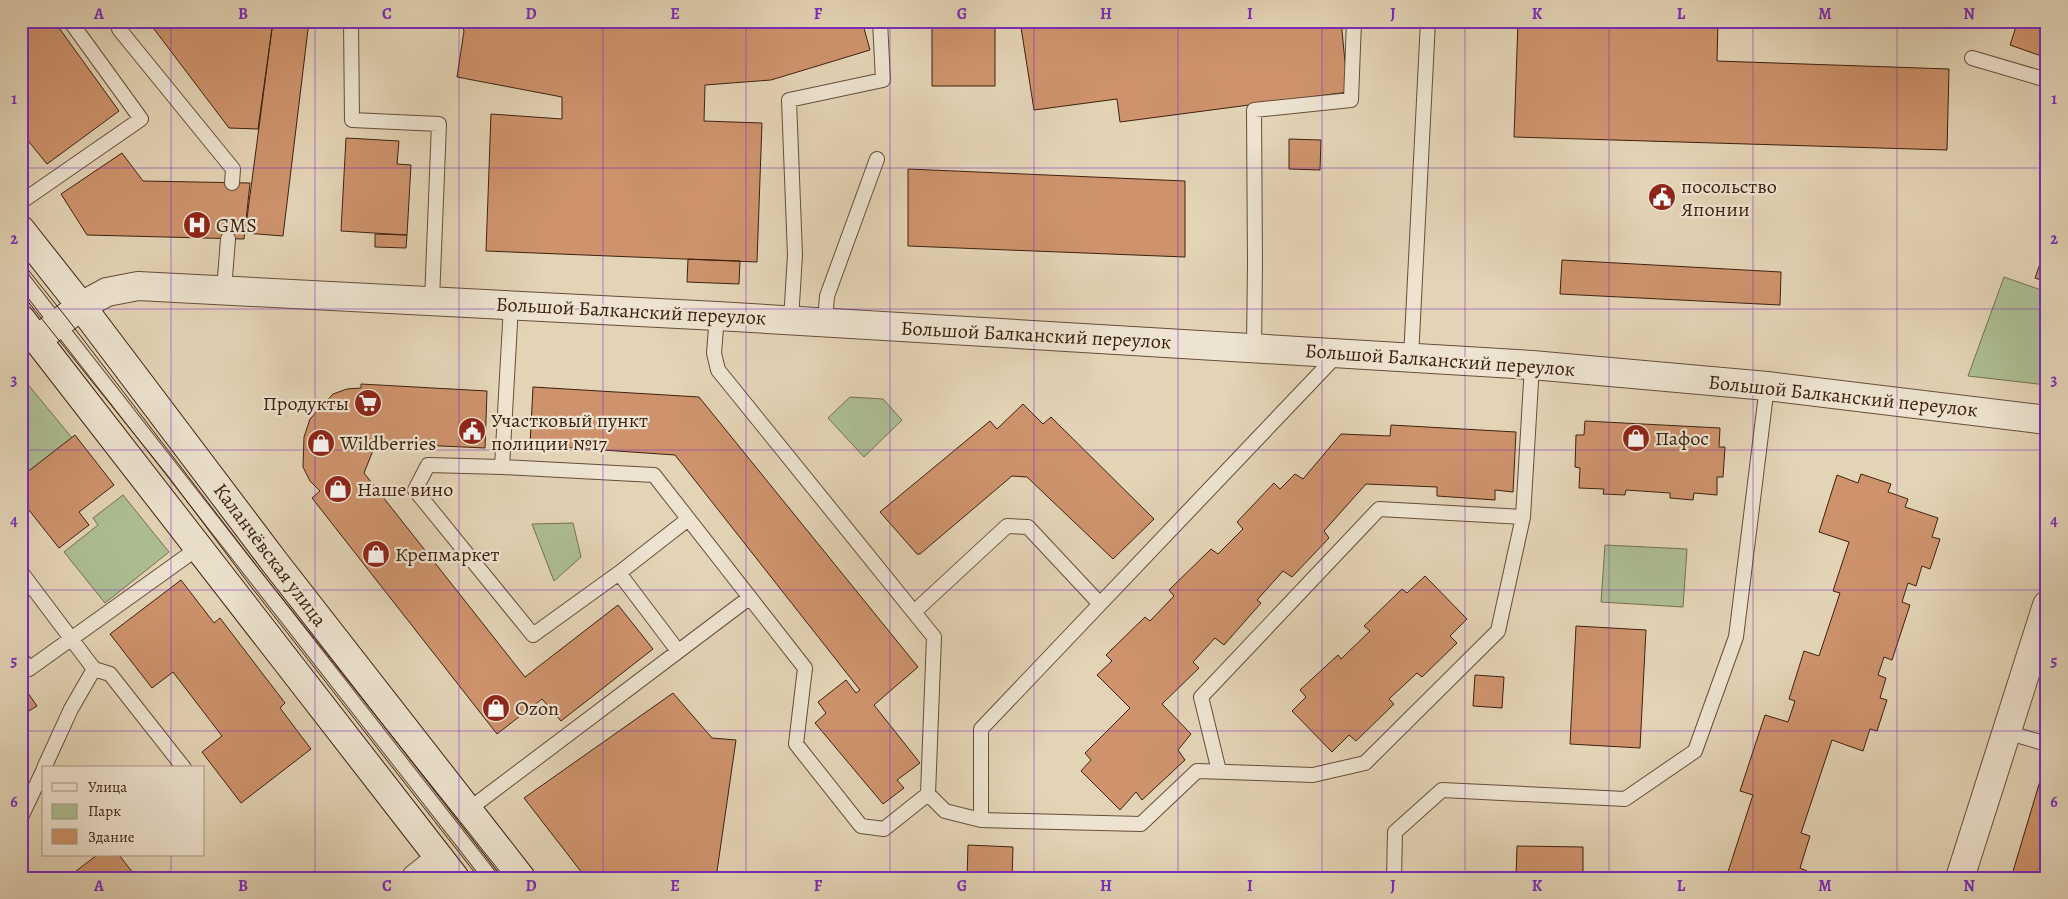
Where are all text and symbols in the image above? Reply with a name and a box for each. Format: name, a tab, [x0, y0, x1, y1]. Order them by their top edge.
text: A	[93, 3, 105, 25]
text: B	[238, 3, 248, 25]
text: C	[382, 3, 392, 25]
text: D	[525, 3, 537, 25]
text: E	[670, 3, 680, 25]
text: F	[814, 3, 823, 25]
text: G	[957, 3, 967, 25]
text: H	[1100, 3, 1112, 25]
text: I	[1247, 3, 1253, 25]
text: J	[1390, 3, 1396, 25]
text: K	[1532, 3, 1543, 25]
text: L	[1677, 3, 1686, 25]
text: M	[1818, 3, 1832, 25]
text: N	[1963, 3, 1975, 25]
text: 1	[11, 88, 17, 110]
text: 1	[2051, 88, 2057, 110]
place label: посольство Японии	[1681, 173, 1777, 223]
public building icon: посольство Японии	[1647, 182, 1677, 212]
hospital icon: GMS	[182, 210, 212, 240]
place label: GMS	[216, 212, 257, 239]
text: 2	[10, 228, 18, 250]
text: 2	[2050, 228, 2058, 250]
street label: Большой Балканский переулок	[495, 290, 767, 332]
street label: Большой Балканский переулок	[900, 314, 1172, 356]
street label: Большой Балканский переулок	[1304, 337, 1576, 383]
street label: Большой Балканский переулок	[1707, 368, 1979, 424]
text: 3	[11, 369, 18, 391]
text: 3	[2051, 369, 2058, 391]
supermarket icon: Продукты	[353, 388, 383, 418]
place label: Продукты	[263, 390, 349, 417]
place label: Участковый пункт полиции №17	[491, 407, 648, 457]
public building icon: Участковый пункт полиции №17	[457, 416, 487, 446]
shop icon: Пафос	[1621, 423, 1651, 453]
place label: Пафос	[1655, 425, 1709, 452]
shop icon: Wildberries	[306, 428, 336, 458]
place label: Wildberries	[339, 430, 436, 457]
shop icon: Наше вино	[323, 474, 353, 504]
place label: Наше вино	[357, 476, 453, 503]
street label: Каланчёвская улица	[207, 478, 333, 633]
text: 4	[10, 510, 18, 532]
text: 4	[2050, 510, 2058, 532]
shop icon: Крепмаркет	[361, 539, 391, 569]
place label: Крепмаркет	[395, 541, 500, 568]
text: 5	[11, 650, 18, 672]
text: 5	[2051, 650, 2058, 672]
shop icon: Ozon	[481, 693, 511, 723]
place label: Ozon	[515, 695, 559, 722]
legend	[42, 766, 205, 856]
text: Улица	[88, 777, 127, 797]
text: 6	[10, 791, 18, 813]
text: 6	[2050, 791, 2058, 813]
text: Парк	[88, 801, 121, 821]
text: Здание	[88, 827, 135, 847]
text: A	[93, 875, 105, 897]
text: B	[238, 875, 248, 897]
text: C	[382, 875, 392, 897]
text: D	[525, 875, 537, 897]
text: E	[670, 875, 680, 897]
text: F	[814, 875, 823, 897]
text: G	[957, 875, 967, 897]
text: H	[1100, 875, 1112, 897]
text: I	[1247, 875, 1253, 897]
text: J	[1390, 875, 1396, 897]
text: K	[1532, 875, 1543, 897]
text: L	[1677, 875, 1686, 897]
text: M	[1818, 875, 1832, 897]
text: N	[1963, 875, 1975, 897]

